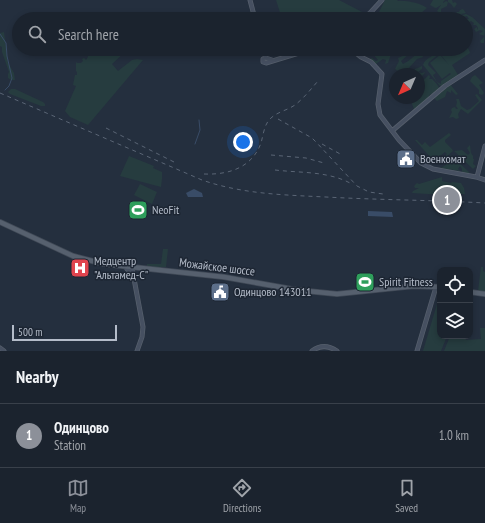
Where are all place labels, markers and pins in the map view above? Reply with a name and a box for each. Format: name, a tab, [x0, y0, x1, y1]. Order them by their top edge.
public building icon: Военкомат	[395, 148, 417, 170]
place label: Военкомат	[420, 151, 466, 166]
pin: 1	[434, 185, 460, 215]
sports icon: NeoFit	[127, 199, 149, 221]
place label: NeoFit	[152, 202, 180, 217]
place label: Медцентр "Альтамед-С"	[94, 253, 148, 282]
hospital icon: Медцентр "Альтамед-С"	[69, 257, 91, 279]
sports icon: Spirit Fitness	[354, 271, 376, 293]
place label: Spirit Fitness	[379, 274, 433, 289]
public building icon: Одинцово 143011	[209, 281, 231, 303]
place label: Одинцово 143011	[234, 284, 312, 299]

